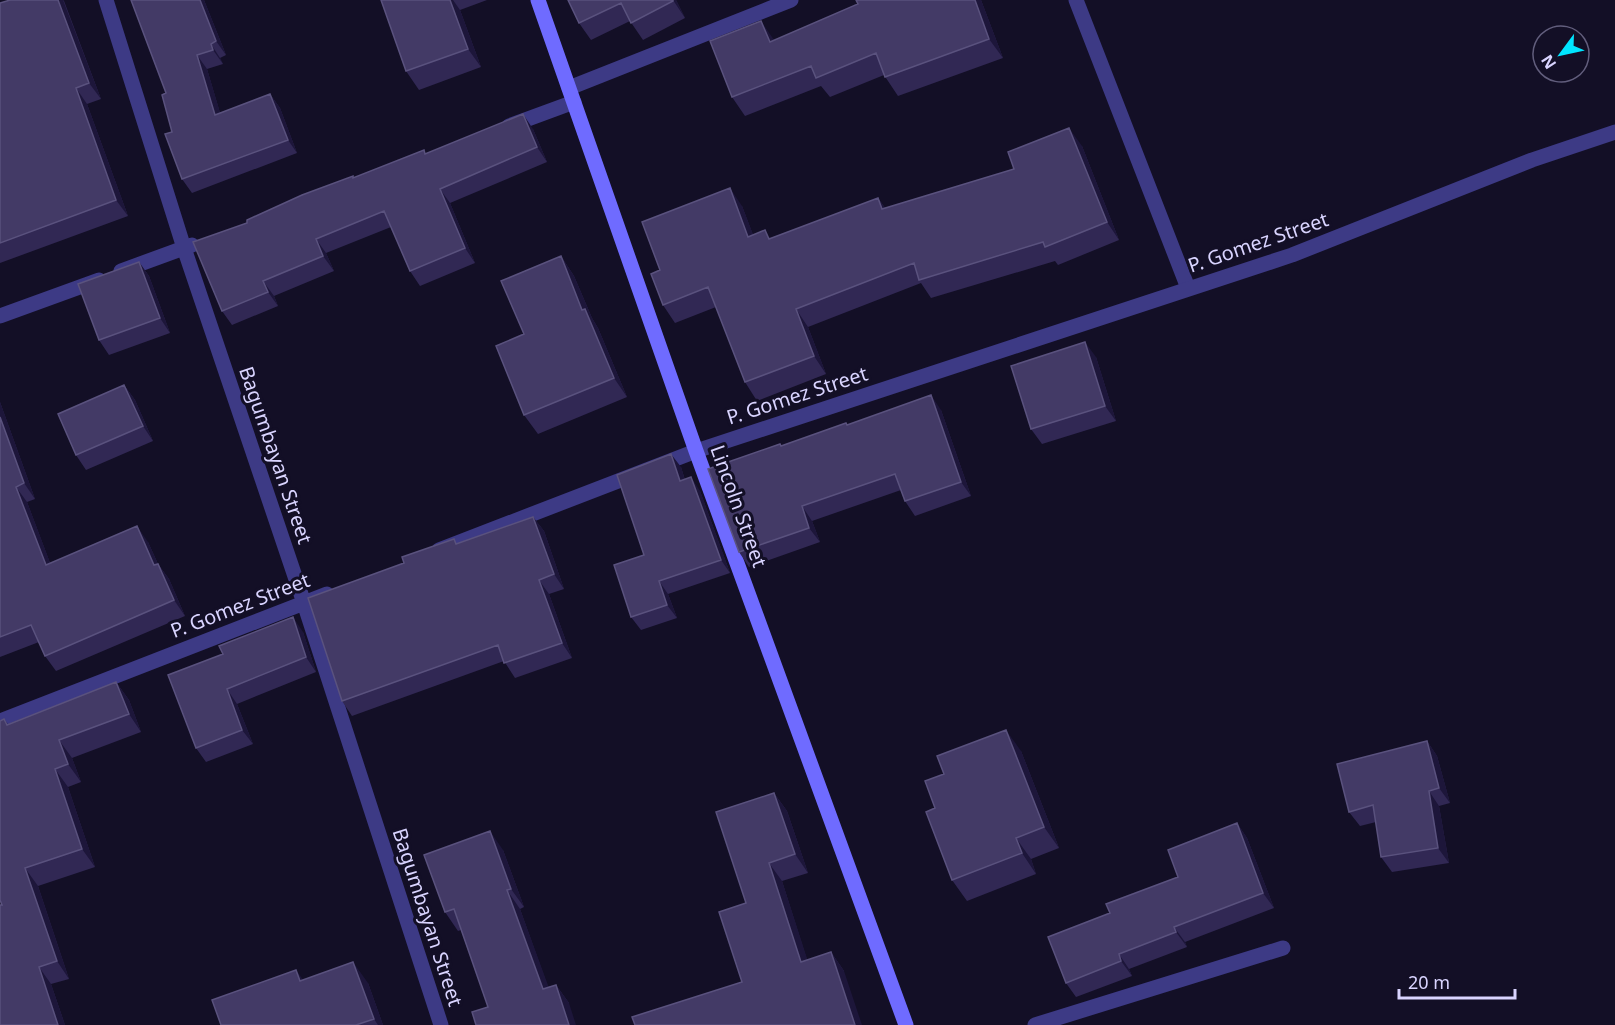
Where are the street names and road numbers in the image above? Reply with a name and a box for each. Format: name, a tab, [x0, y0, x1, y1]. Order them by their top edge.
street label: P. Gomez Street	[1184, 205, 1332, 279]
street label: P. Gomez Street	[723, 359, 871, 431]
street label: Bagumbayan Street	[233, 363, 319, 547]
street label: Lincoln Street	[704, 441, 774, 571]
street label: P. Gomez Street	[167, 566, 313, 644]
street label: Bagumbayan Street	[386, 824, 470, 1010]

